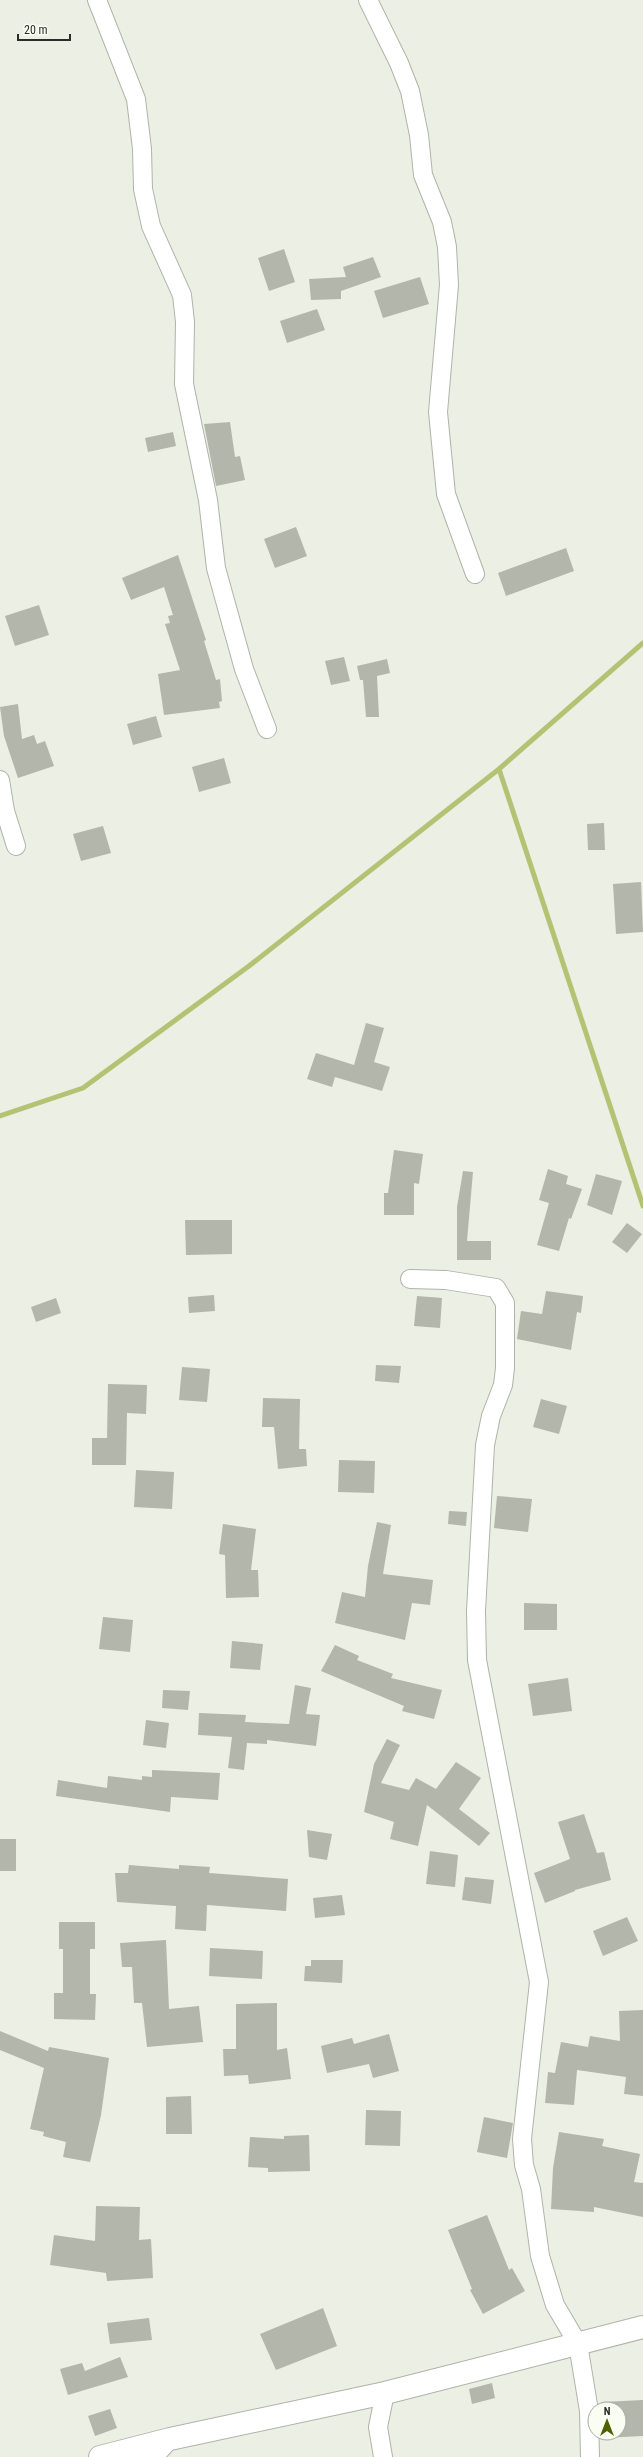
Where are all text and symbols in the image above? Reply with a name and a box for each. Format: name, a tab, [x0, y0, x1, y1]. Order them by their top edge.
scale bar	[18, 16, 70, 42]
text: 20 m	[24, 23, 48, 37]
north arrow	[587, 2401, 627, 2441]
text: N	[604, 2405, 611, 2418]

